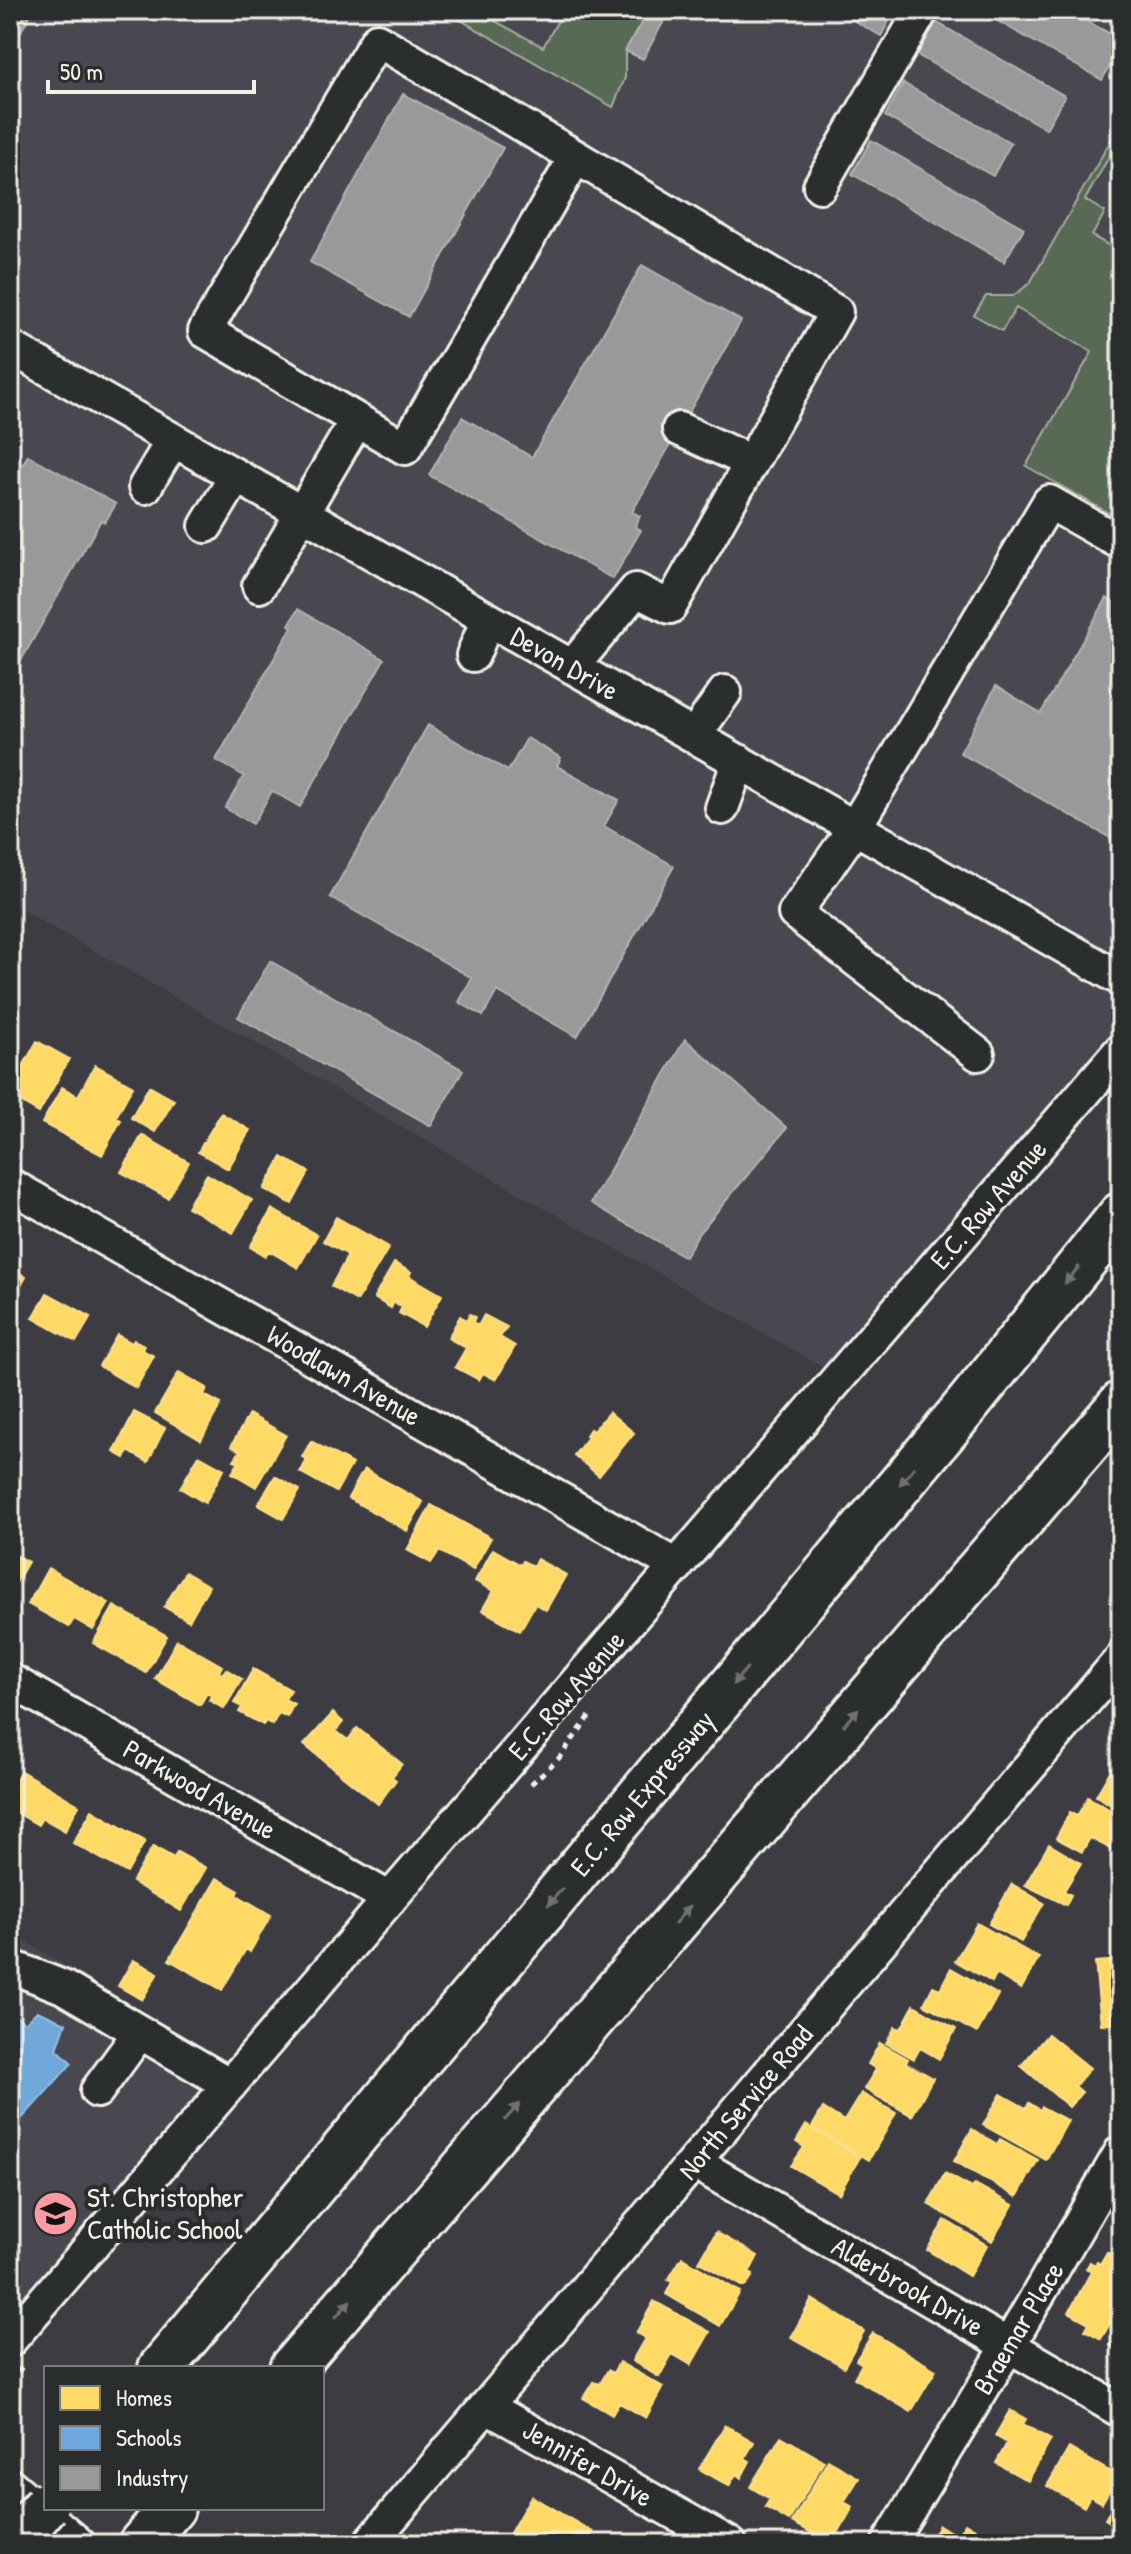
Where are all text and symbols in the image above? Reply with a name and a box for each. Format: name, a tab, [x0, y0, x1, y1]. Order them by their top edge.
scale bar	[48, 44, 254, 94]
text: 50 m	[60, 55, 103, 87]
street label: Devon Drive	[504, 617, 626, 709]
street label: E.C. Row Avenue	[921, 1131, 1055, 1277]
one-way arrow	[1064, 1265, 1081, 1285]
street label: Woodlawn Avenue	[260, 1315, 428, 1435]
one-way arrow	[899, 1466, 916, 1486]
street label: E.C. Row Avenue	[499, 1622, 633, 1768]
one-way arrow	[732, 1665, 749, 1685]
street label: E.C. Row Expressway	[561, 1702, 723, 1884]
one-way arrow	[842, 1708, 860, 1727]
street label: Parkwood Avenue	[117, 1730, 283, 1848]
one-way arrow	[547, 1886, 564, 1906]
one-way arrow	[673, 1905, 690, 1925]
street label: North Service Road	[669, 2016, 821, 2188]
one-way arrow	[503, 2102, 521, 2121]
place label: St. Christopher Catholic School	[87, 2178, 244, 2248]
school or university icon: St. Christopher Catholic School	[32, 2189, 80, 2237]
street label: Alderbrook Drive	[825, 2227, 991, 2345]
street label: Braemar Place	[964, 2255, 1072, 2401]
one-way arrow	[334, 2299, 351, 2319]
legend	[44, 2366, 324, 2510]
text: Homes	[116, 2381, 172, 2413]
street label: Jennifer Drive	[516, 2410, 660, 2516]
text: Schools	[116, 2421, 181, 2453]
text: Industry	[116, 2461, 188, 2493]

